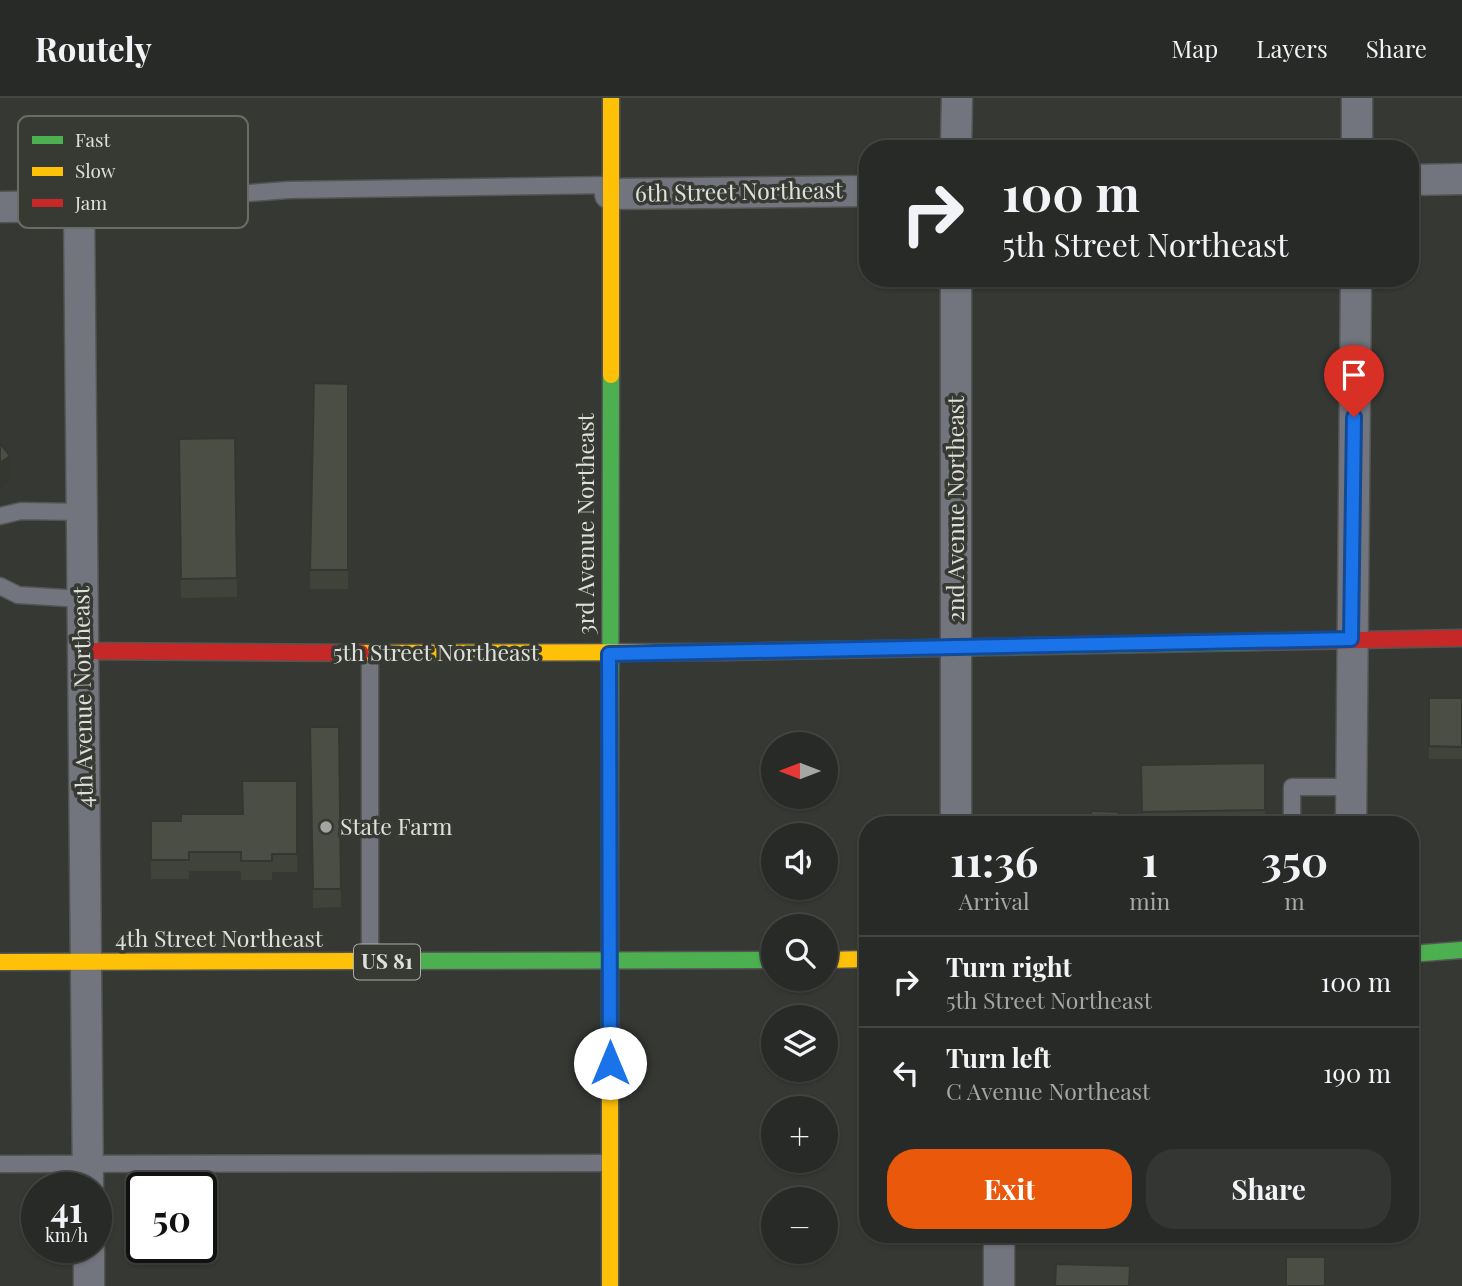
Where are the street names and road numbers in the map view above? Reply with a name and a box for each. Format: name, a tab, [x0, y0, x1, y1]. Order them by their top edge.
street label: 6th Street Northeast	[635, 173, 844, 208]
street label: 2nd Avenue Northeast	[939, 395, 970, 622]
street label: 3rd Avenue Northeast	[569, 412, 600, 635]
street label: 4th Avenue Northeast	[64, 585, 99, 808]
street label: 5th Street Northeast	[333, 636, 540, 667]
street label: 4th Street Northeast	[115, 922, 324, 953]
road number: US 81	[354, 944, 420, 980]

